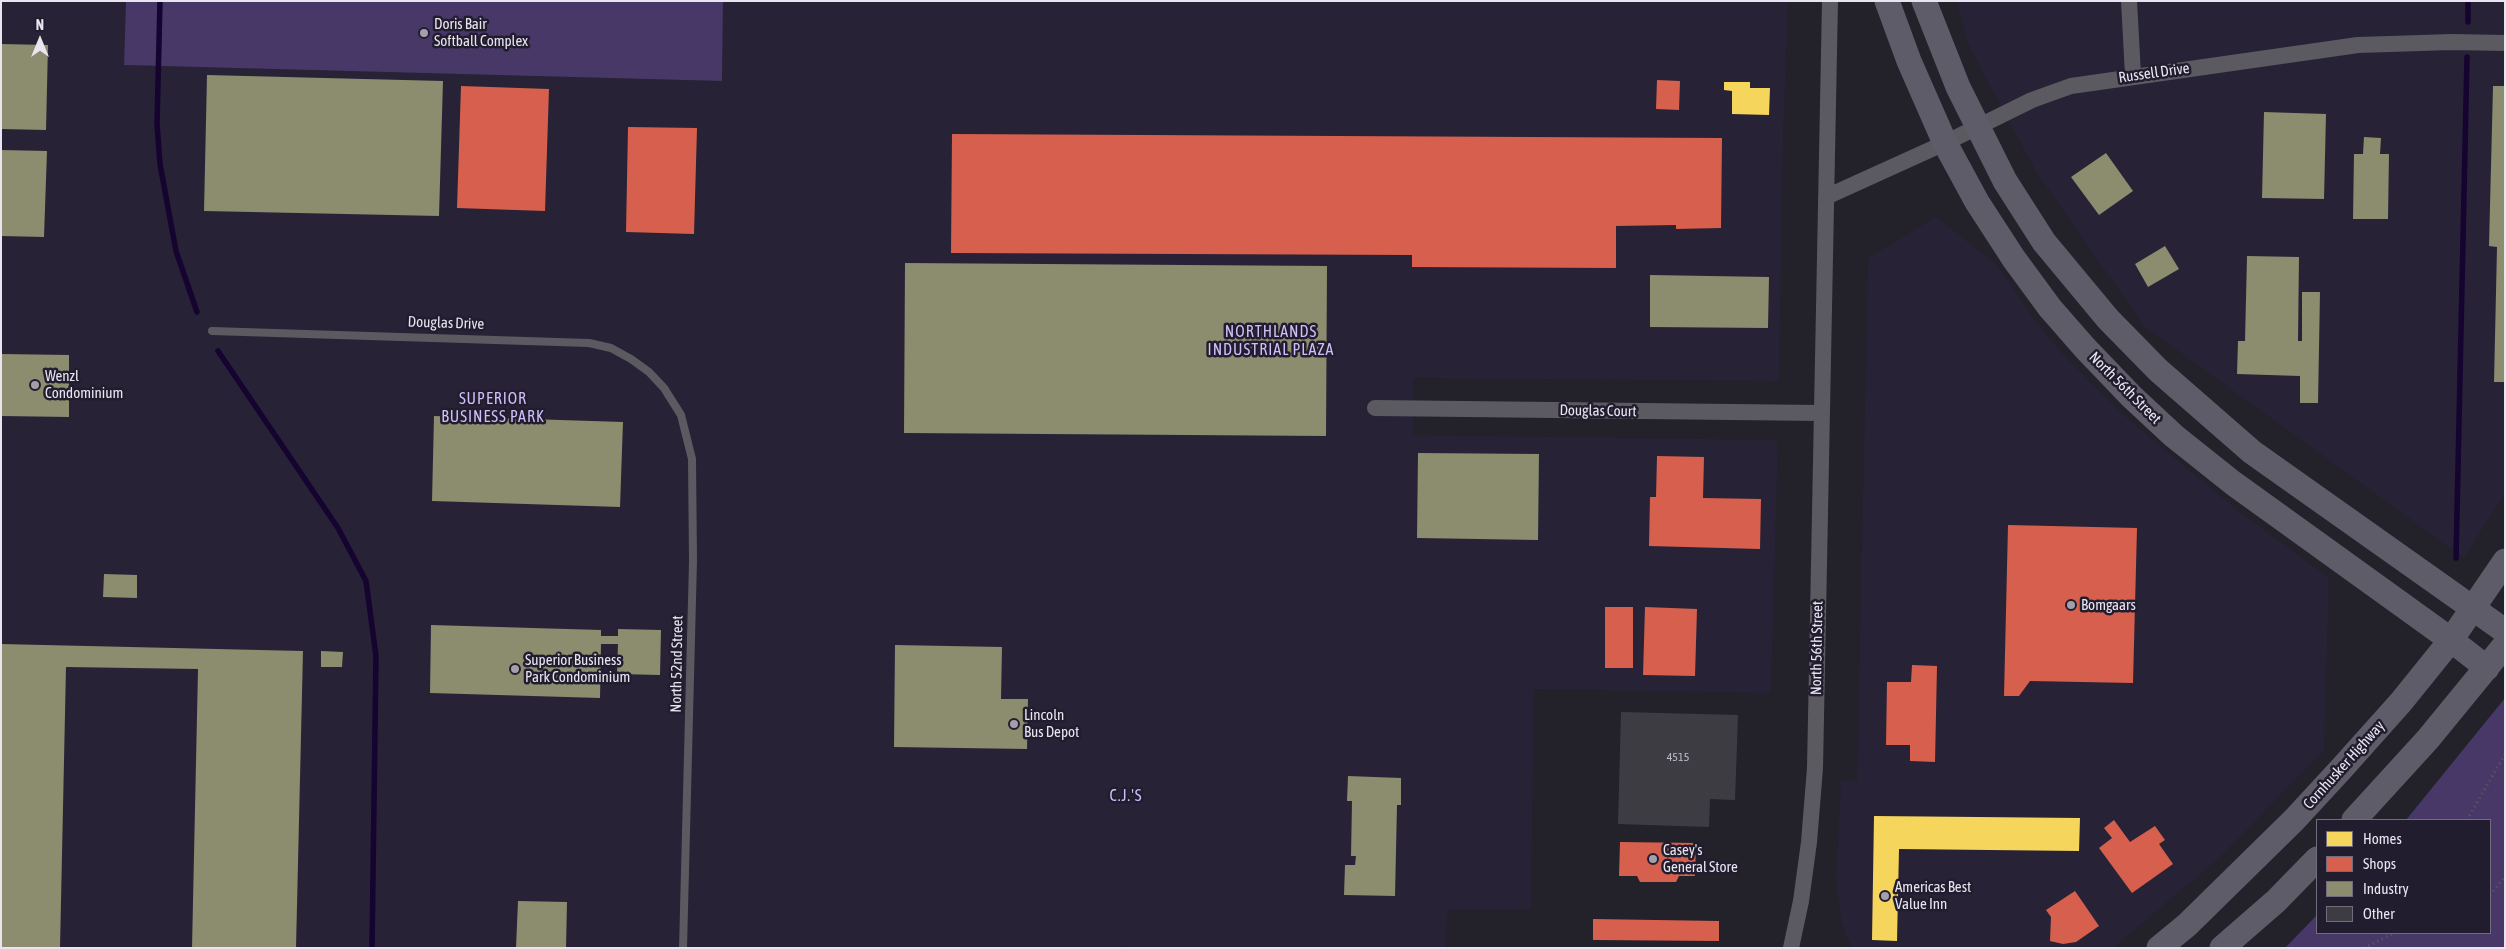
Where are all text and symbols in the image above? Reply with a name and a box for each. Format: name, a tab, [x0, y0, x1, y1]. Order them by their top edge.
north arrow	[15, 15, 65, 65]
place label: Doris Bair Softball Complex	[434, 15, 528, 50]
text: N	[36, 17, 44, 33]
marker: Doris Bair Softball Complex	[418, 27, 430, 39]
street label: Russell Drive	[2117, 59, 2191, 87]
street label: Douglas Drive	[407, 313, 485, 333]
district label: NORTHLANDS INDUSTRIAL PLAZA	[1206, 322, 1336, 360]
street label: North 56th Street	[2085, 348, 2165, 428]
place label: Wenzl Condominium	[45, 367, 123, 402]
marker: Wenzl Condominium	[29, 379, 41, 391]
district label: SUPERIOR BUSINESS PARK	[440, 389, 546, 427]
street label: Douglas Court	[1559, 401, 1637, 421]
place label: Bomgaars	[2081, 596, 2136, 614]
marker: Bomgaars	[2065, 599, 2077, 611]
street label: North 56th Street	[1807, 601, 1827, 695]
street label: North 52nd Street	[667, 615, 687, 713]
place label: Superior Business Park Condominium	[525, 651, 630, 686]
marker: Superior Business Park Condominium	[509, 663, 521, 675]
place label: Lincoln Bus Depot	[1024, 706, 1079, 741]
street label: Cornhusker Highway	[2300, 717, 2388, 813]
marker: Lincoln Bus Depot	[1008, 718, 1020, 730]
house number: 4515	[1667, 750, 1689, 764]
district label: C.J.'S	[1109, 786, 1143, 806]
legend	[2316, 819, 2491, 934]
text: Homes	[2363, 830, 2402, 847]
place label: Casey's General Store	[1663, 841, 1738, 876]
marker: Casey's General Store	[1647, 853, 1659, 865]
text: Shops	[2363, 855, 2396, 872]
place label: Americas Best Value Inn	[1895, 878, 1971, 913]
text: Industry	[2363, 880, 2409, 897]
marker: Americas Best Value Inn	[1879, 890, 1891, 902]
text: Other	[2363, 905, 2395, 922]

